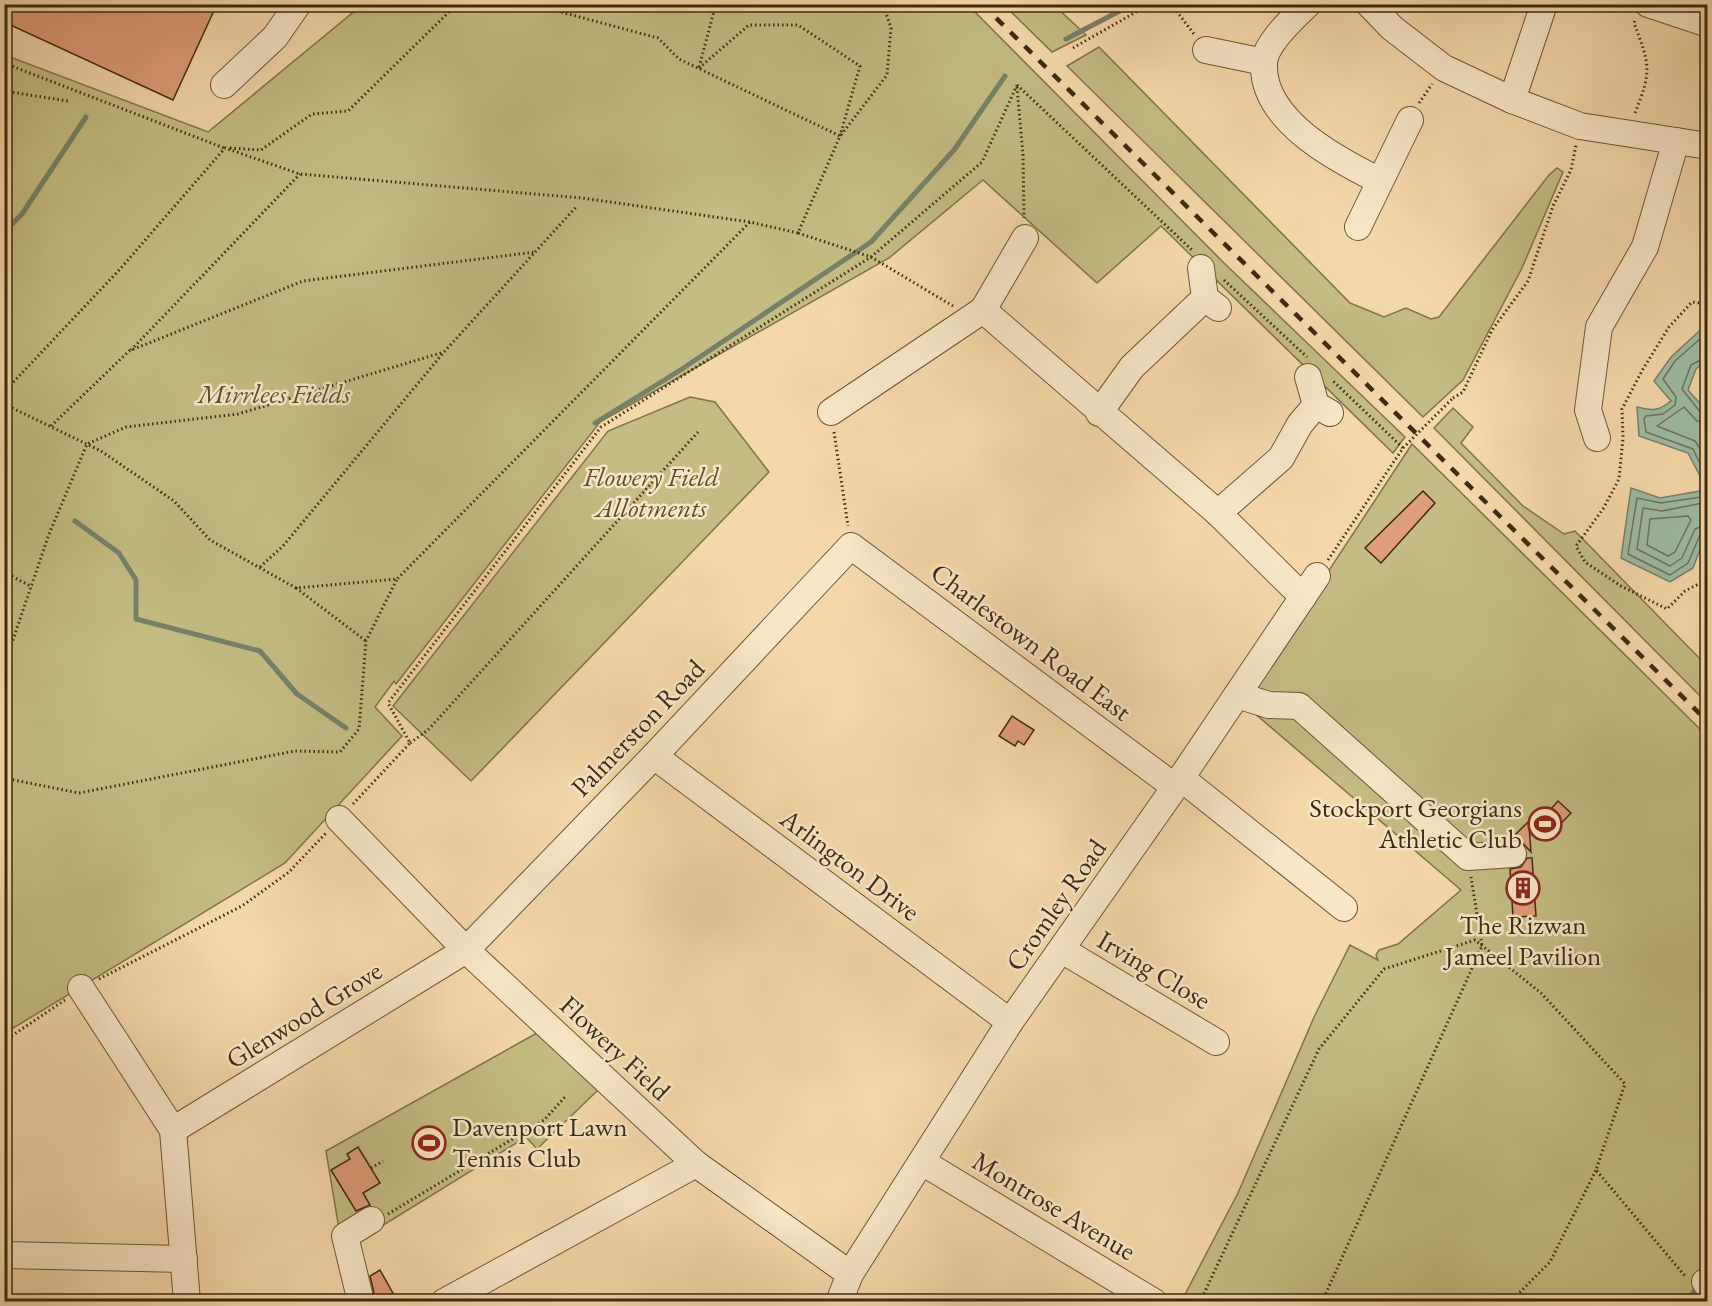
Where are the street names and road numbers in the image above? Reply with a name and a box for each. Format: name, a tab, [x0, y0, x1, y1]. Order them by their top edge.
street label: Charlestown Road East	[924, 555, 1139, 729]
street label: Palmerston Road	[563, 651, 712, 804]
street label: Arlington Drive	[773, 800, 927, 929]
street label: Cromley Road	[997, 832, 1114, 978]
street label: Irving Close	[1091, 922, 1217, 1017]
street label: Glenwood Grove	[219, 953, 388, 1076]
street label: Flowery Field	[553, 987, 678, 1108]
street label: Montrose Avenue	[966, 1143, 1142, 1268]

